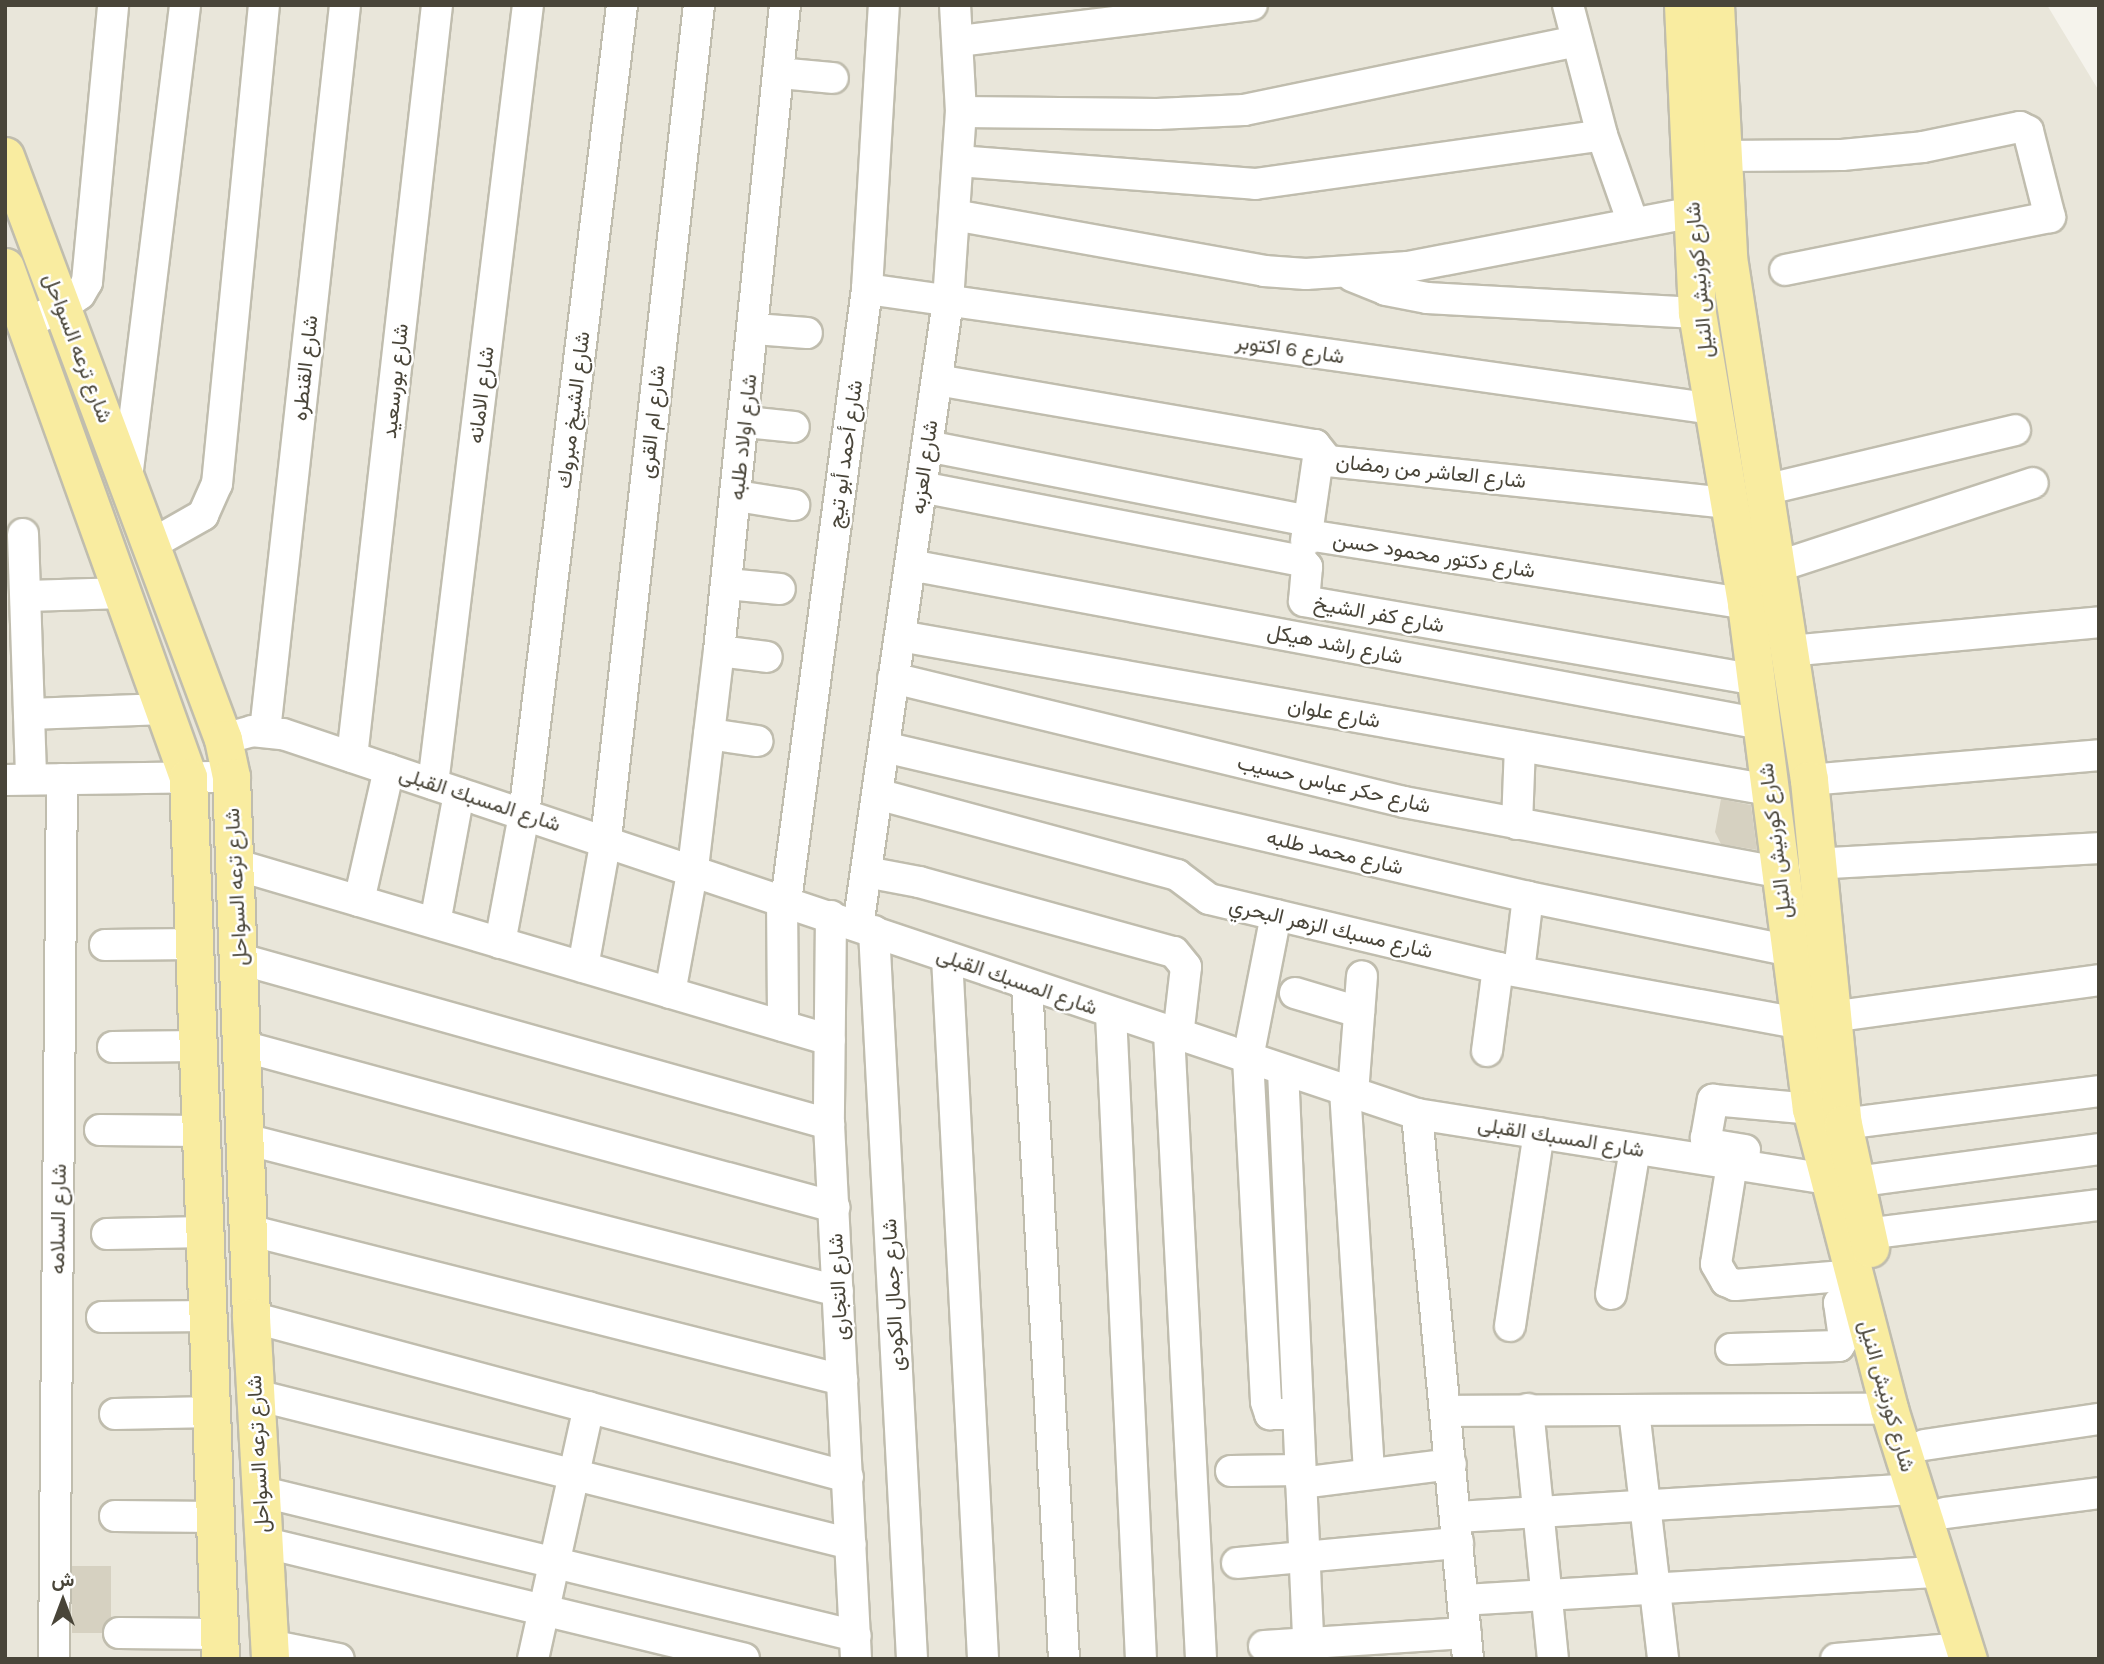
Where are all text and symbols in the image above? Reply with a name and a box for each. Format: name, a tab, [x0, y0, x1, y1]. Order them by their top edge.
street label: شارع كورنيش النيل	[1680, 201, 1718, 359]
street label: شارع ترعه السواحل	[38, 270, 118, 426]
street label: شارع القنطره	[287, 314, 323, 422]
street label: شارع بورسعيد	[376, 322, 414, 440]
street label: شارع 6 اكتوبر	[1234, 329, 1346, 369]
street label: شارع الشيخ مبروك	[551, 330, 595, 490]
street label: شارع الامانه	[463, 345, 499, 445]
street label: شارع ام القرى	[634, 364, 670, 480]
street label: شارع اولاد طلبه	[724, 373, 762, 501]
street label: شارع أحمد أبو تيج	[822, 378, 868, 530]
street label: شارع العزبه	[905, 418, 943, 516]
street label: شارع العاشر من رمضان	[1335, 448, 1527, 494]
street label: شارع دكتور محمود حسن	[1331, 527, 1537, 583]
street label: شارع كفر الشيخ	[1312, 590, 1446, 638]
street label: شارع راشد هيكل	[1265, 619, 1405, 669]
street label: شارع علوان	[1286, 692, 1382, 734]
street label: شارع حكر عباس حسيب	[1235, 750, 1433, 818]
street label: شارع المسبك القبلى	[396, 761, 564, 837]
street label: شارع كورنيش النيل	[1753, 762, 1797, 920]
street label: شارع ترعه السواحل	[219, 807, 253, 967]
street label: شارع محمد طلبه	[1264, 824, 1406, 880]
street label: شارع مسبك الزهر البحري	[1227, 892, 1435, 964]
street label: شارع المسبك القبلى	[933, 942, 1101, 1020]
street label: شارع المسبك القبلى	[1476, 1111, 1646, 1163]
street label: شارع السلامه	[44, 1163, 72, 1275]
street label: شارع جمال الكودى	[876, 1218, 910, 1372]
street label: شارع التجارى	[823, 1233, 853, 1341]
street label: شارع كورنيش النيل	[1853, 1317, 1921, 1475]
street label: شارع ترعه السواحل	[241, 1374, 275, 1534]
north arrow	[28, 1566, 98, 1636]
text: ش	[52, 1569, 74, 1591]

